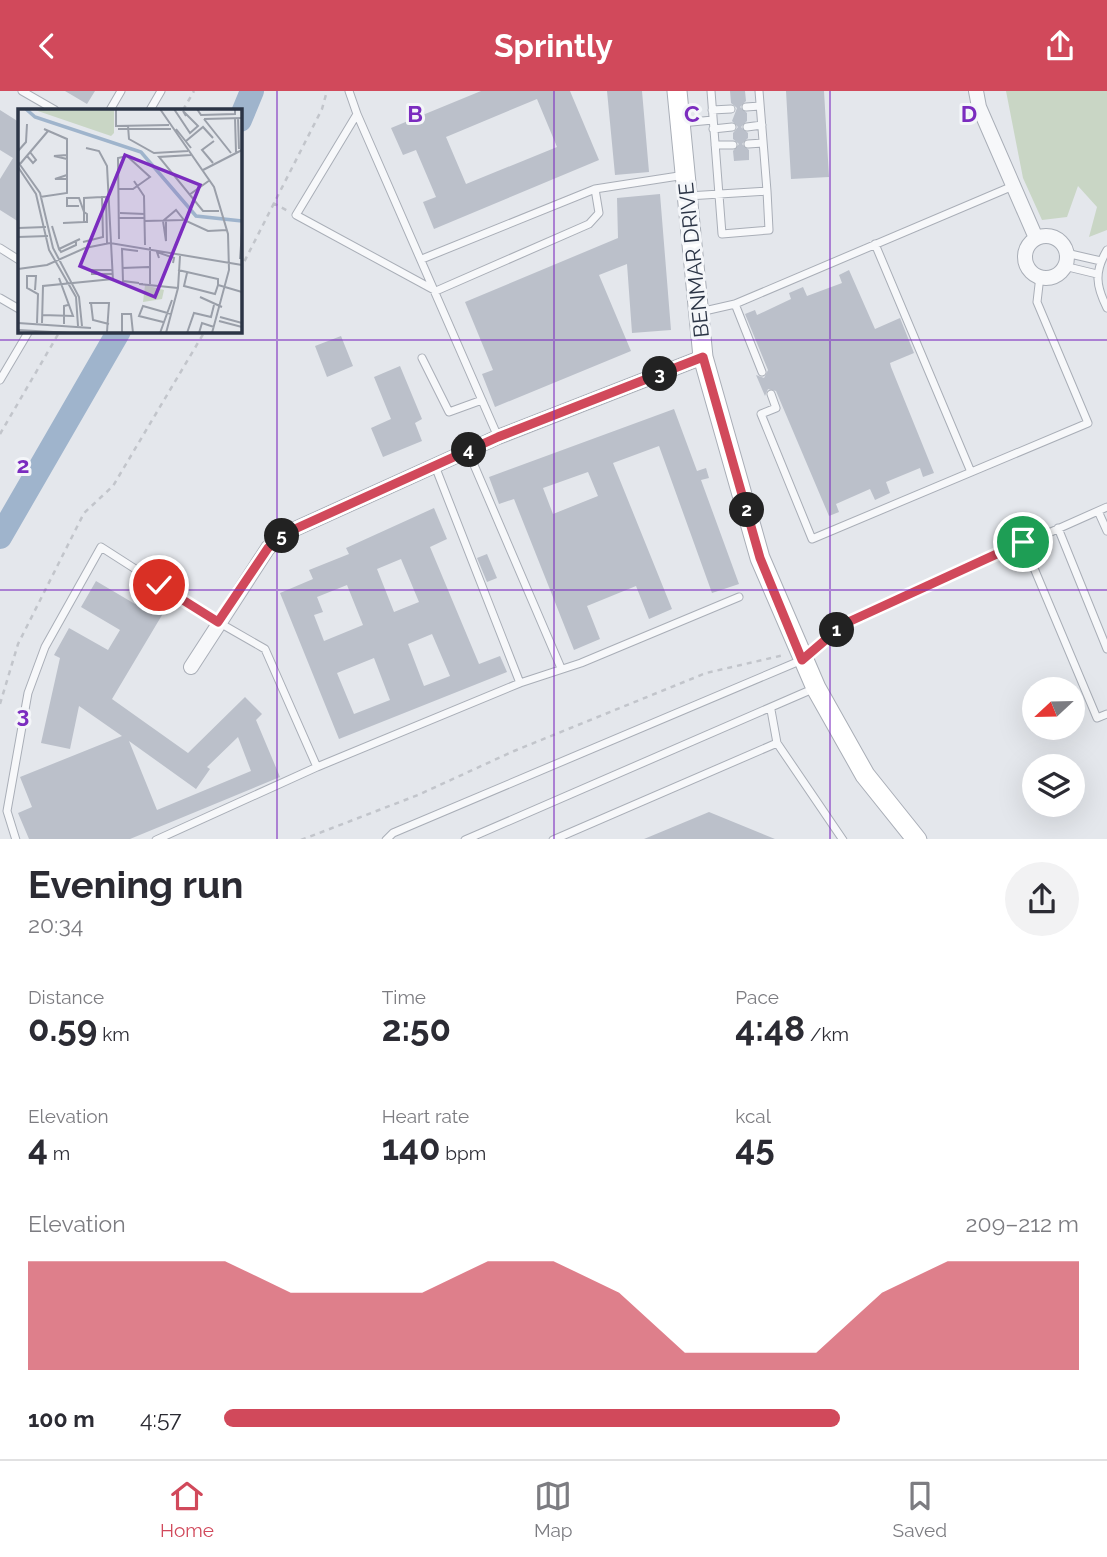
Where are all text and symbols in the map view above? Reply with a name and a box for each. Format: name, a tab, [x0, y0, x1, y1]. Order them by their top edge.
icon: back	[28, 27, 66, 65]
text: Sprintly	[494, 27, 613, 64]
icon: share	[1041, 27, 1079, 65]
text: B	[407, 100, 423, 127]
text: C	[684, 100, 700, 127]
text: D	[961, 100, 977, 127]
inset map	[18, 109, 242, 333]
street label: BENMAR DRIVE	[673, 181, 714, 339]
pin: 3	[642, 357, 678, 391]
text: 3	[654, 362, 665, 384]
pin: 4	[452, 433, 486, 467]
text: 4	[463, 438, 474, 460]
text: 2	[17, 451, 29, 478]
pin: 2	[730, 493, 764, 527]
text: 2	[741, 498, 752, 520]
pin	[993, 512, 1053, 572]
pin: 5	[264, 519, 300, 553]
icon: arrive	[1004, 523, 1042, 561]
text: 5	[276, 524, 287, 546]
pin	[129, 555, 189, 615]
icon: check	[140, 566, 178, 604]
pin: 1	[820, 613, 854, 647]
text: 1	[832, 618, 841, 640]
north arrow	[1022, 677, 1085, 740]
map controls	[1022, 677, 1085, 817]
text: 3	[17, 701, 29, 728]
button: layers	[1022, 754, 1085, 817]
text: Evening run	[28, 862, 243, 907]
button: share	[1005, 862, 1079, 936]
text: 20:34	[28, 911, 83, 938]
text: Distance	[28, 986, 104, 1008]
text: Time	[382, 986, 426, 1008]
text: Pace	[735, 986, 779, 1008]
text: 0.59	[28, 1008, 97, 1049]
text: 2:50	[382, 1008, 451, 1049]
text: 4:48	[735, 1008, 805, 1049]
text: km	[97, 1023, 130, 1045]
text: /km	[805, 1023, 849, 1045]
text: Elevation	[28, 1105, 109, 1127]
text: Heart rate	[382, 1105, 469, 1127]
text: kcal	[735, 1105, 771, 1127]
text: 4	[28, 1127, 48, 1168]
text: 140	[382, 1127, 440, 1168]
text: 45	[735, 1127, 775, 1168]
text: m	[48, 1142, 70, 1164]
text: bpm	[440, 1142, 486, 1164]
text: Elevation	[28, 1210, 126, 1237]
text: 209–212 m	[966, 1210, 1079, 1237]
text: 100 m	[28, 1405, 95, 1432]
text: 4:57	[140, 1405, 182, 1432]
tab: Home	[160, 1477, 214, 1541]
tab: Map	[534, 1477, 573, 1541]
tab: Saved	[893, 1477, 947, 1541]

